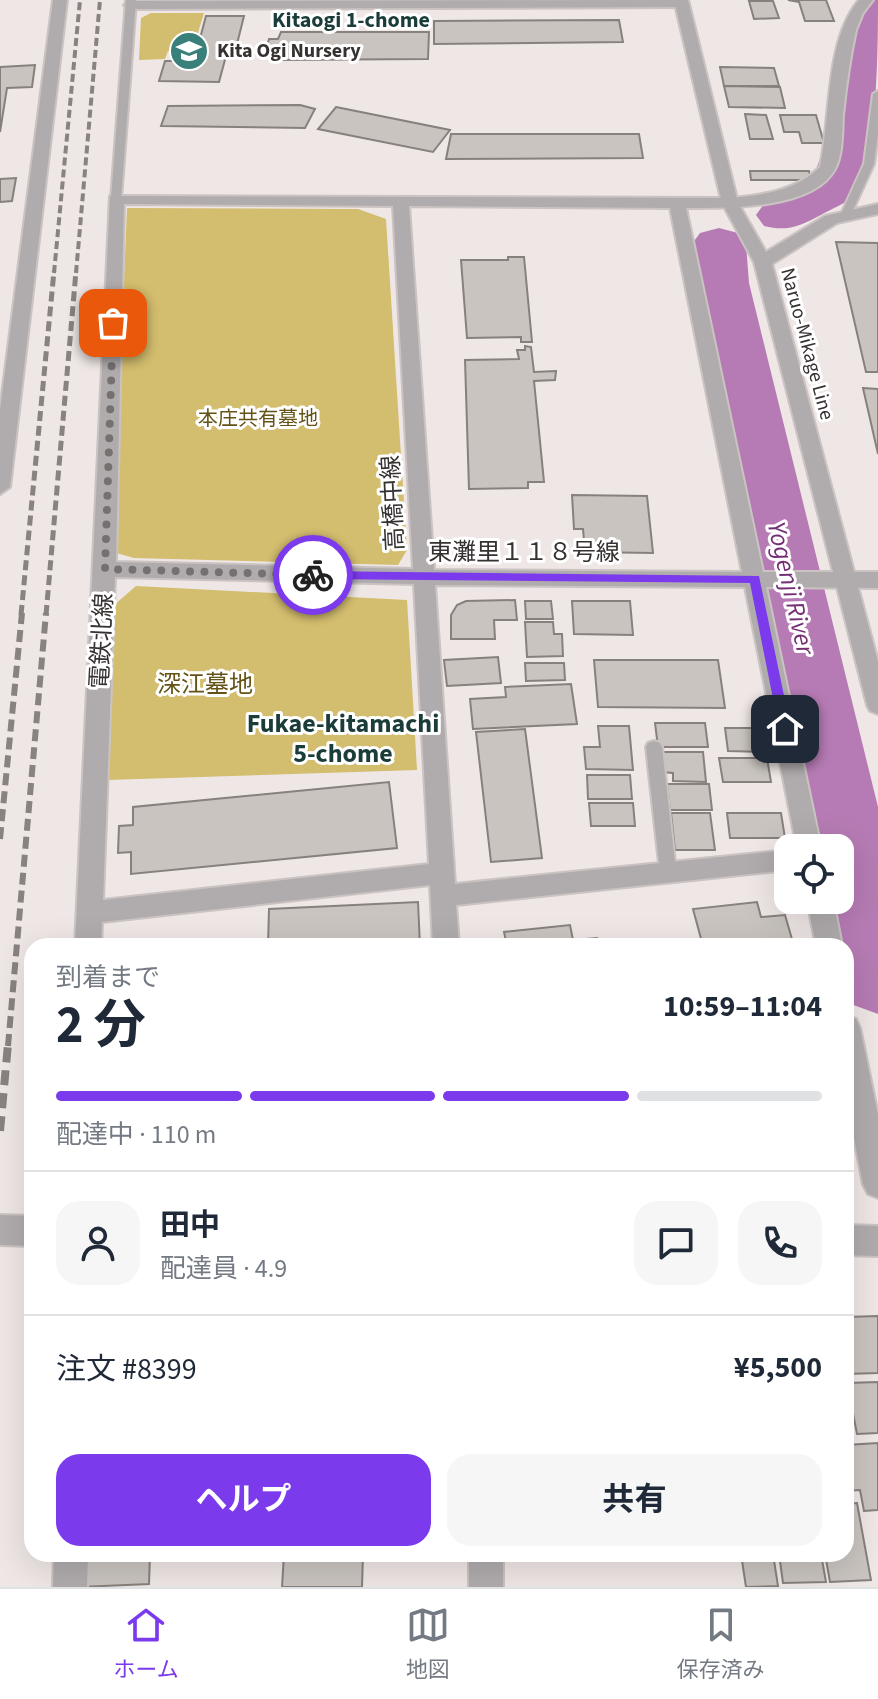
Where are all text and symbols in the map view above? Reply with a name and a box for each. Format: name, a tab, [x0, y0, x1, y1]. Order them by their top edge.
district label: Kitaogi 1-chome	[272, 4, 430, 36]
school or university icon: Kita Ogi Nursery	[168, 30, 210, 72]
place label: Kita Ogi Nursery	[217, 37, 361, 65]
street label: Naruo-Mikage Line	[773, 265, 841, 423]
pin	[79, 289, 147, 357]
icon: bag	[91, 301, 135, 345]
park label: 本庄共有墓地	[198, 405, 318, 433]
street label: 高橋中線	[373, 454, 413, 552]
water label: Yogenji River	[758, 518, 825, 659]
courier	[273, 535, 353, 615]
street label: 東灘里１１８号線	[428, 535, 620, 570]
icon: bike	[291, 553, 335, 597]
street label: 電鉄北線	[82, 592, 122, 690]
park label: 深江墓地	[157, 667, 253, 702]
pin	[751, 695, 819, 763]
district label: Fukae-kitamachi 5-chome	[247, 705, 439, 772]
icon: home	[763, 707, 807, 751]
map controls	[774, 834, 854, 914]
button: locate	[774, 834, 854, 914]
text: 到着まで	[56, 959, 160, 996]
text: 10:59–11:04	[663, 985, 822, 1028]
text: 2 分	[56, 989, 146, 1063]
text: 配達中 · 110 m	[56, 1116, 216, 1153]
button: person	[56, 1201, 140, 1285]
button: chat	[634, 1201, 718, 1285]
button: phone	[738, 1201, 822, 1285]
text: 田中	[160, 1204, 220, 1247]
text: 配達員 · 4.9	[160, 1250, 287, 1287]
text: ¥5,500	[734, 1346, 822, 1389]
text: 注文 #8399	[56, 1348, 197, 1391]
button: ヘルプ	[56, 1454, 431, 1546]
button: 共有	[447, 1454, 822, 1546]
tab: ホーム	[113, 1603, 179, 1686]
tab: 地図	[406, 1603, 450, 1686]
tab: 保存済み	[677, 1603, 765, 1686]

